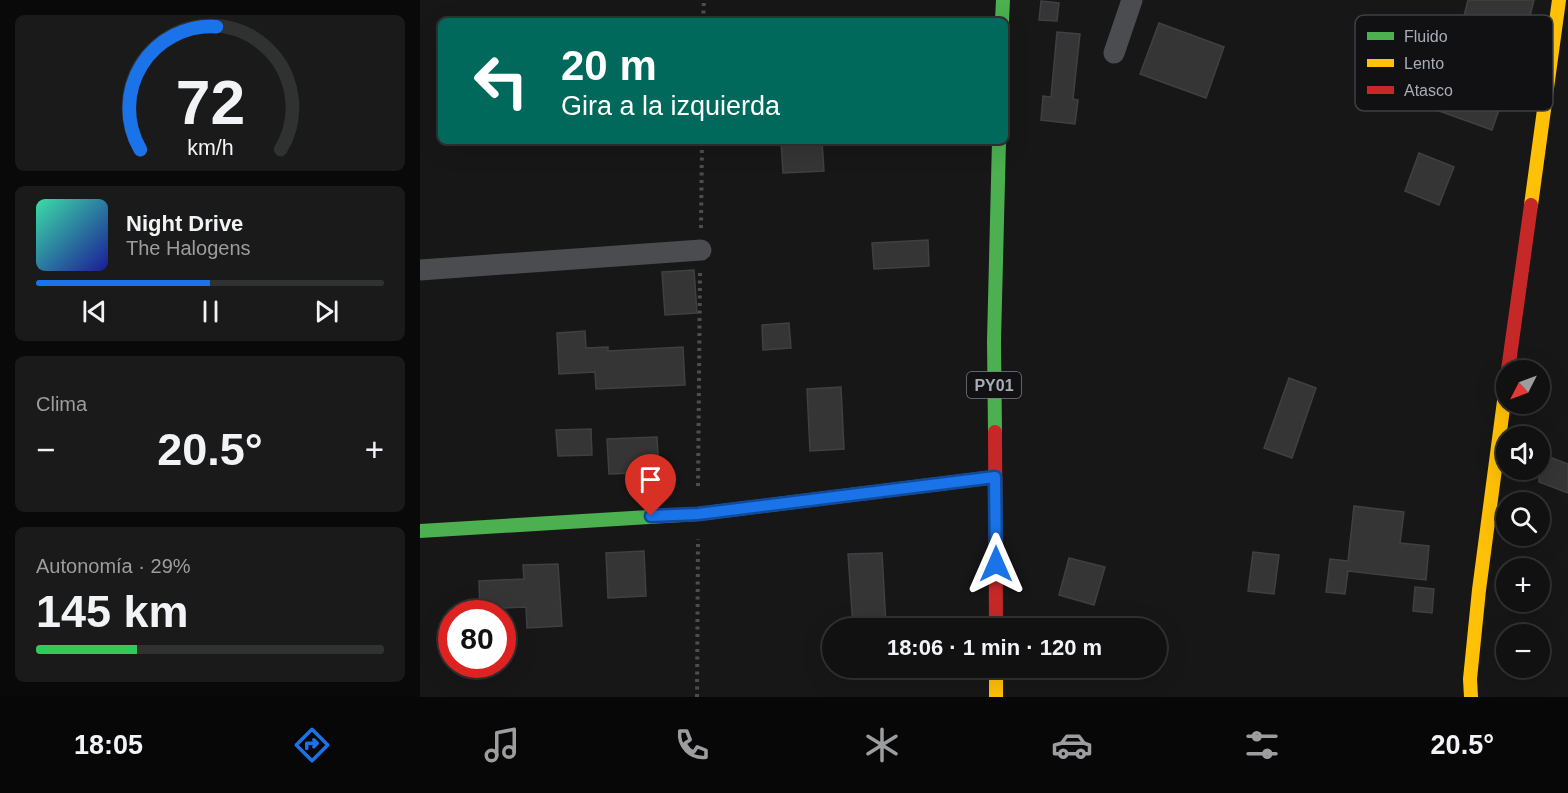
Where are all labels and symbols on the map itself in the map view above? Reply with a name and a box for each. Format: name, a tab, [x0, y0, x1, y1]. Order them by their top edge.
legend	[1355, 15, 1553, 111]
text: Fluido	[1404, 28, 1448, 45]
text: Lento	[1404, 55, 1444, 72]
text: Atasco	[1404, 82, 1453, 99]
north arrow	[1496, 360, 1550, 414]
road number: PY01	[967, 372, 1021, 398]
pin	[625, 454, 676, 516]
position arrow	[964, 532, 1028, 596]
speed limit sign: 80	[438, 600, 516, 678]

